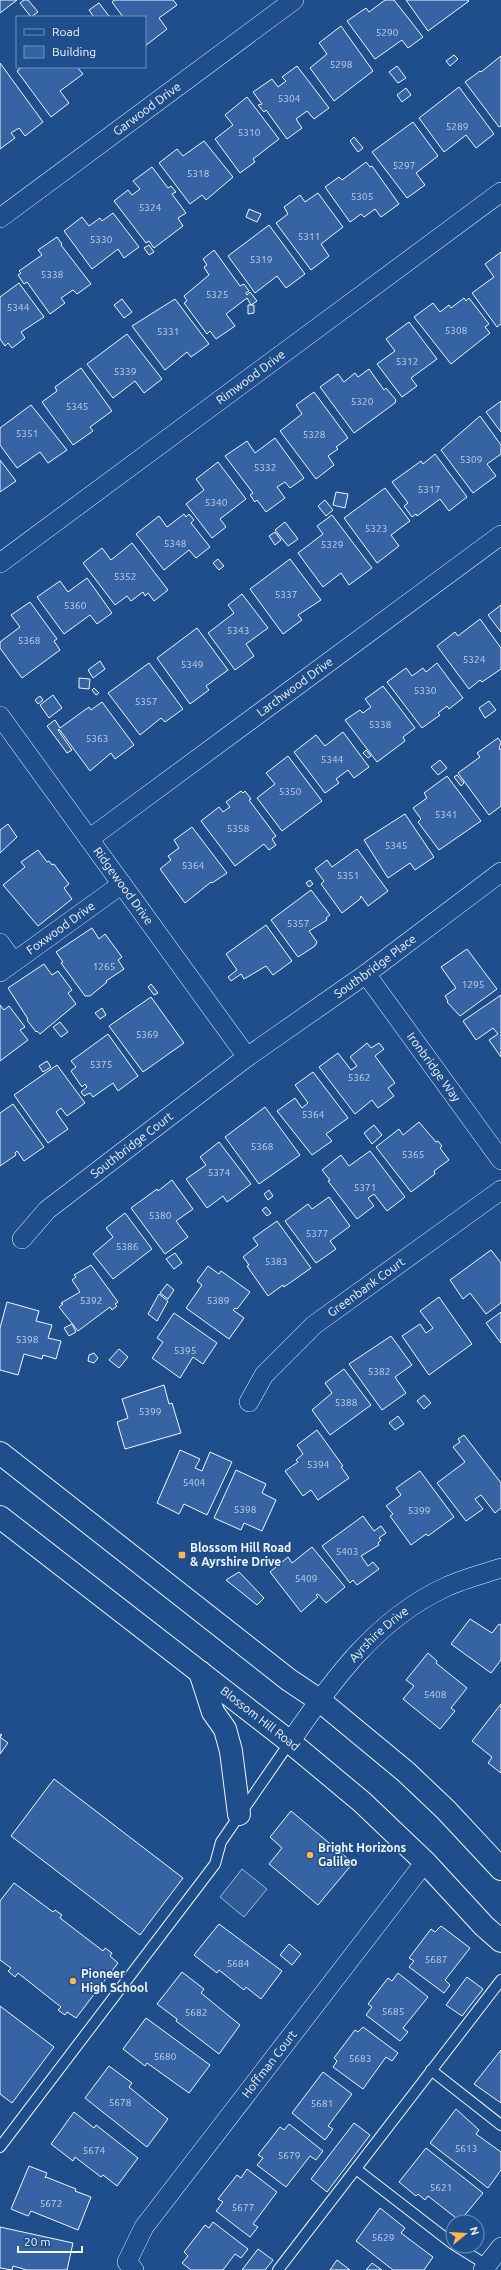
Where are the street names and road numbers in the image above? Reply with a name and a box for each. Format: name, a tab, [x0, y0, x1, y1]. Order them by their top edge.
street label: Garwood Drive	[110, 79, 183, 138]
street label: Rimwood Drive	[213, 347, 287, 407]
street label: Larchwood Drive	[254, 654, 335, 719]
street label: Ridgewood Drive	[91, 844, 156, 927]
street label: Foxwood Drive	[24, 899, 97, 957]
street label: Southbridge Place	[331, 932, 418, 1000]
street label: Ironbridge Way	[405, 1030, 463, 1104]
street label: Southbridge Court	[88, 1109, 175, 1180]
street label: Greenbank Court	[325, 1255, 407, 1319]
street label: Ayrshire Drive	[346, 1604, 411, 1664]
street label: Blossom Hill Road	[218, 1684, 302, 1753]
street label: Hoffman Court	[239, 2028, 299, 2100]

